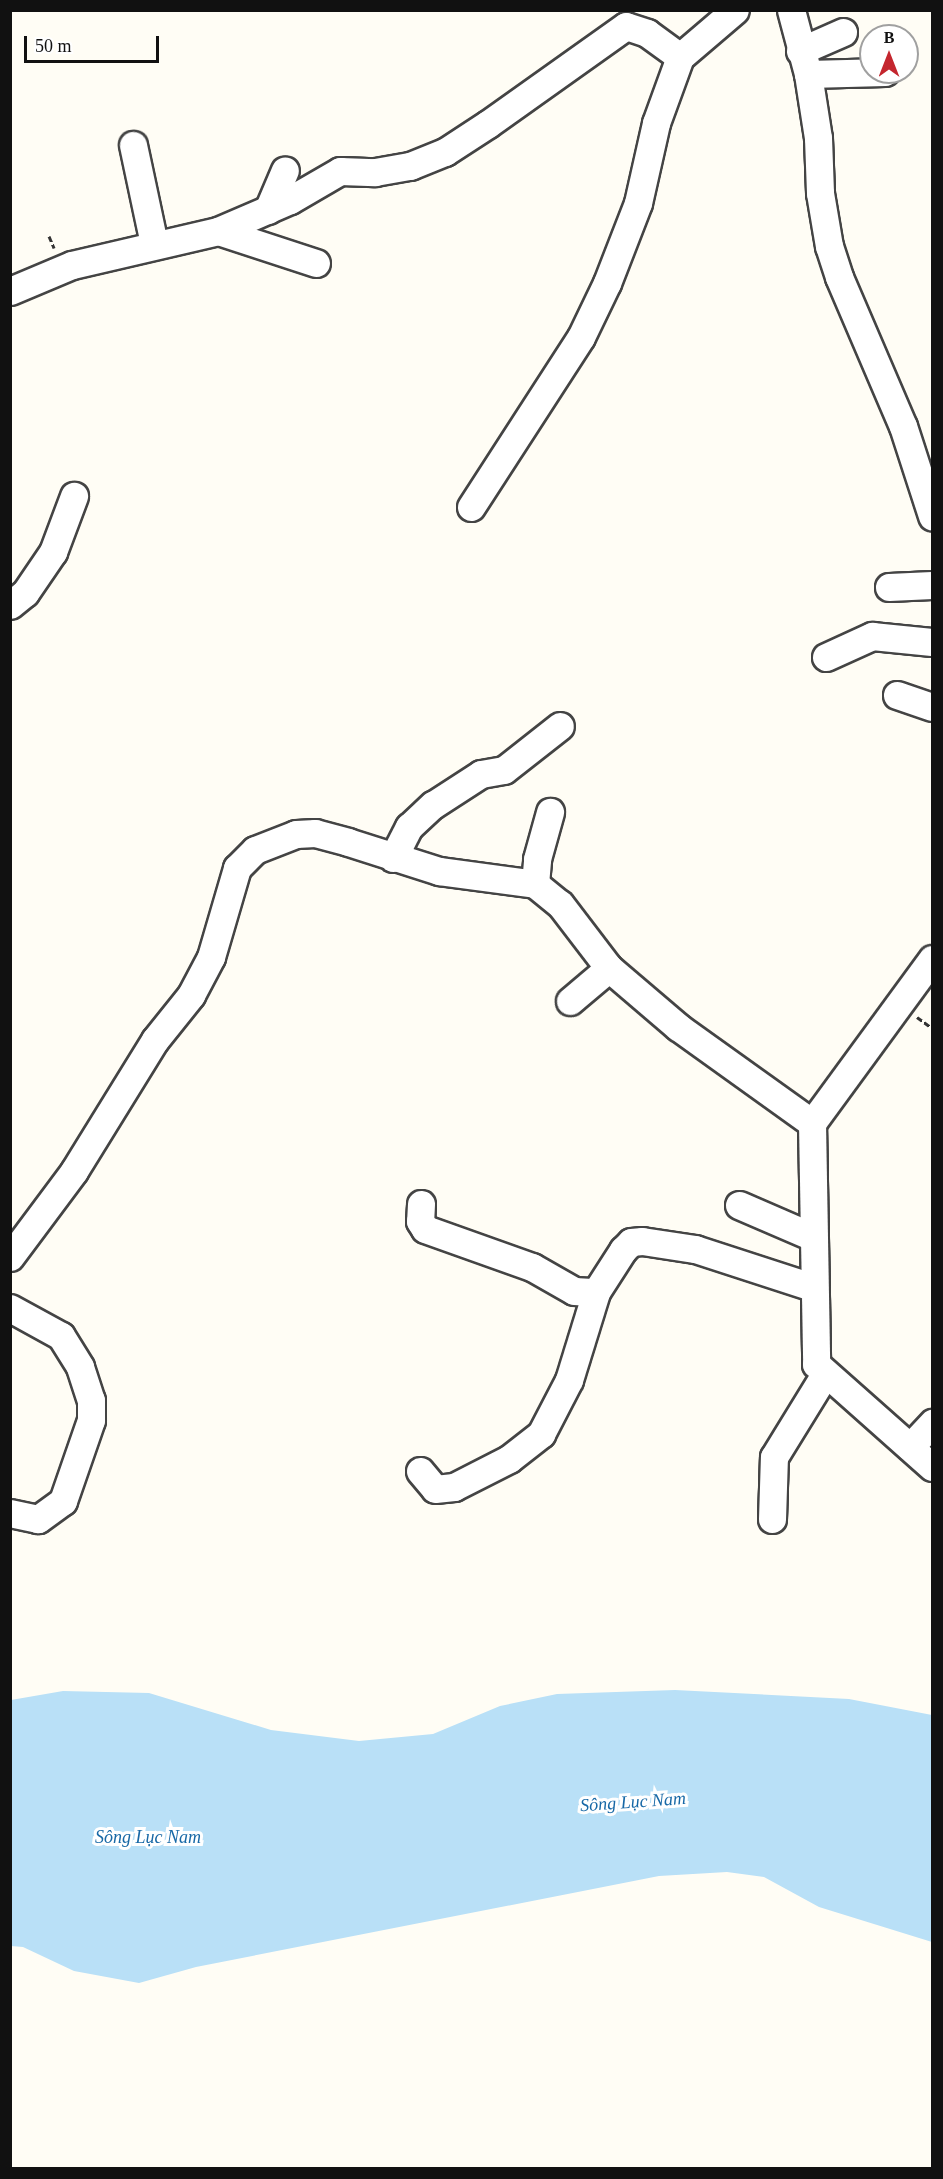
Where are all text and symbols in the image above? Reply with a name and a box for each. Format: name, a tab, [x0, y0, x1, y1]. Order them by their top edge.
scale bar	[27, 24, 162, 62]
north arrow	[859, 24, 919, 84]
text: B	[884, 29, 894, 46]
text: 50 m	[35, 36, 72, 56]
water label: Sông Lục Nam	[579, 1788, 687, 1816]
water label: Sông Lục Nam	[95, 1826, 201, 1848]

